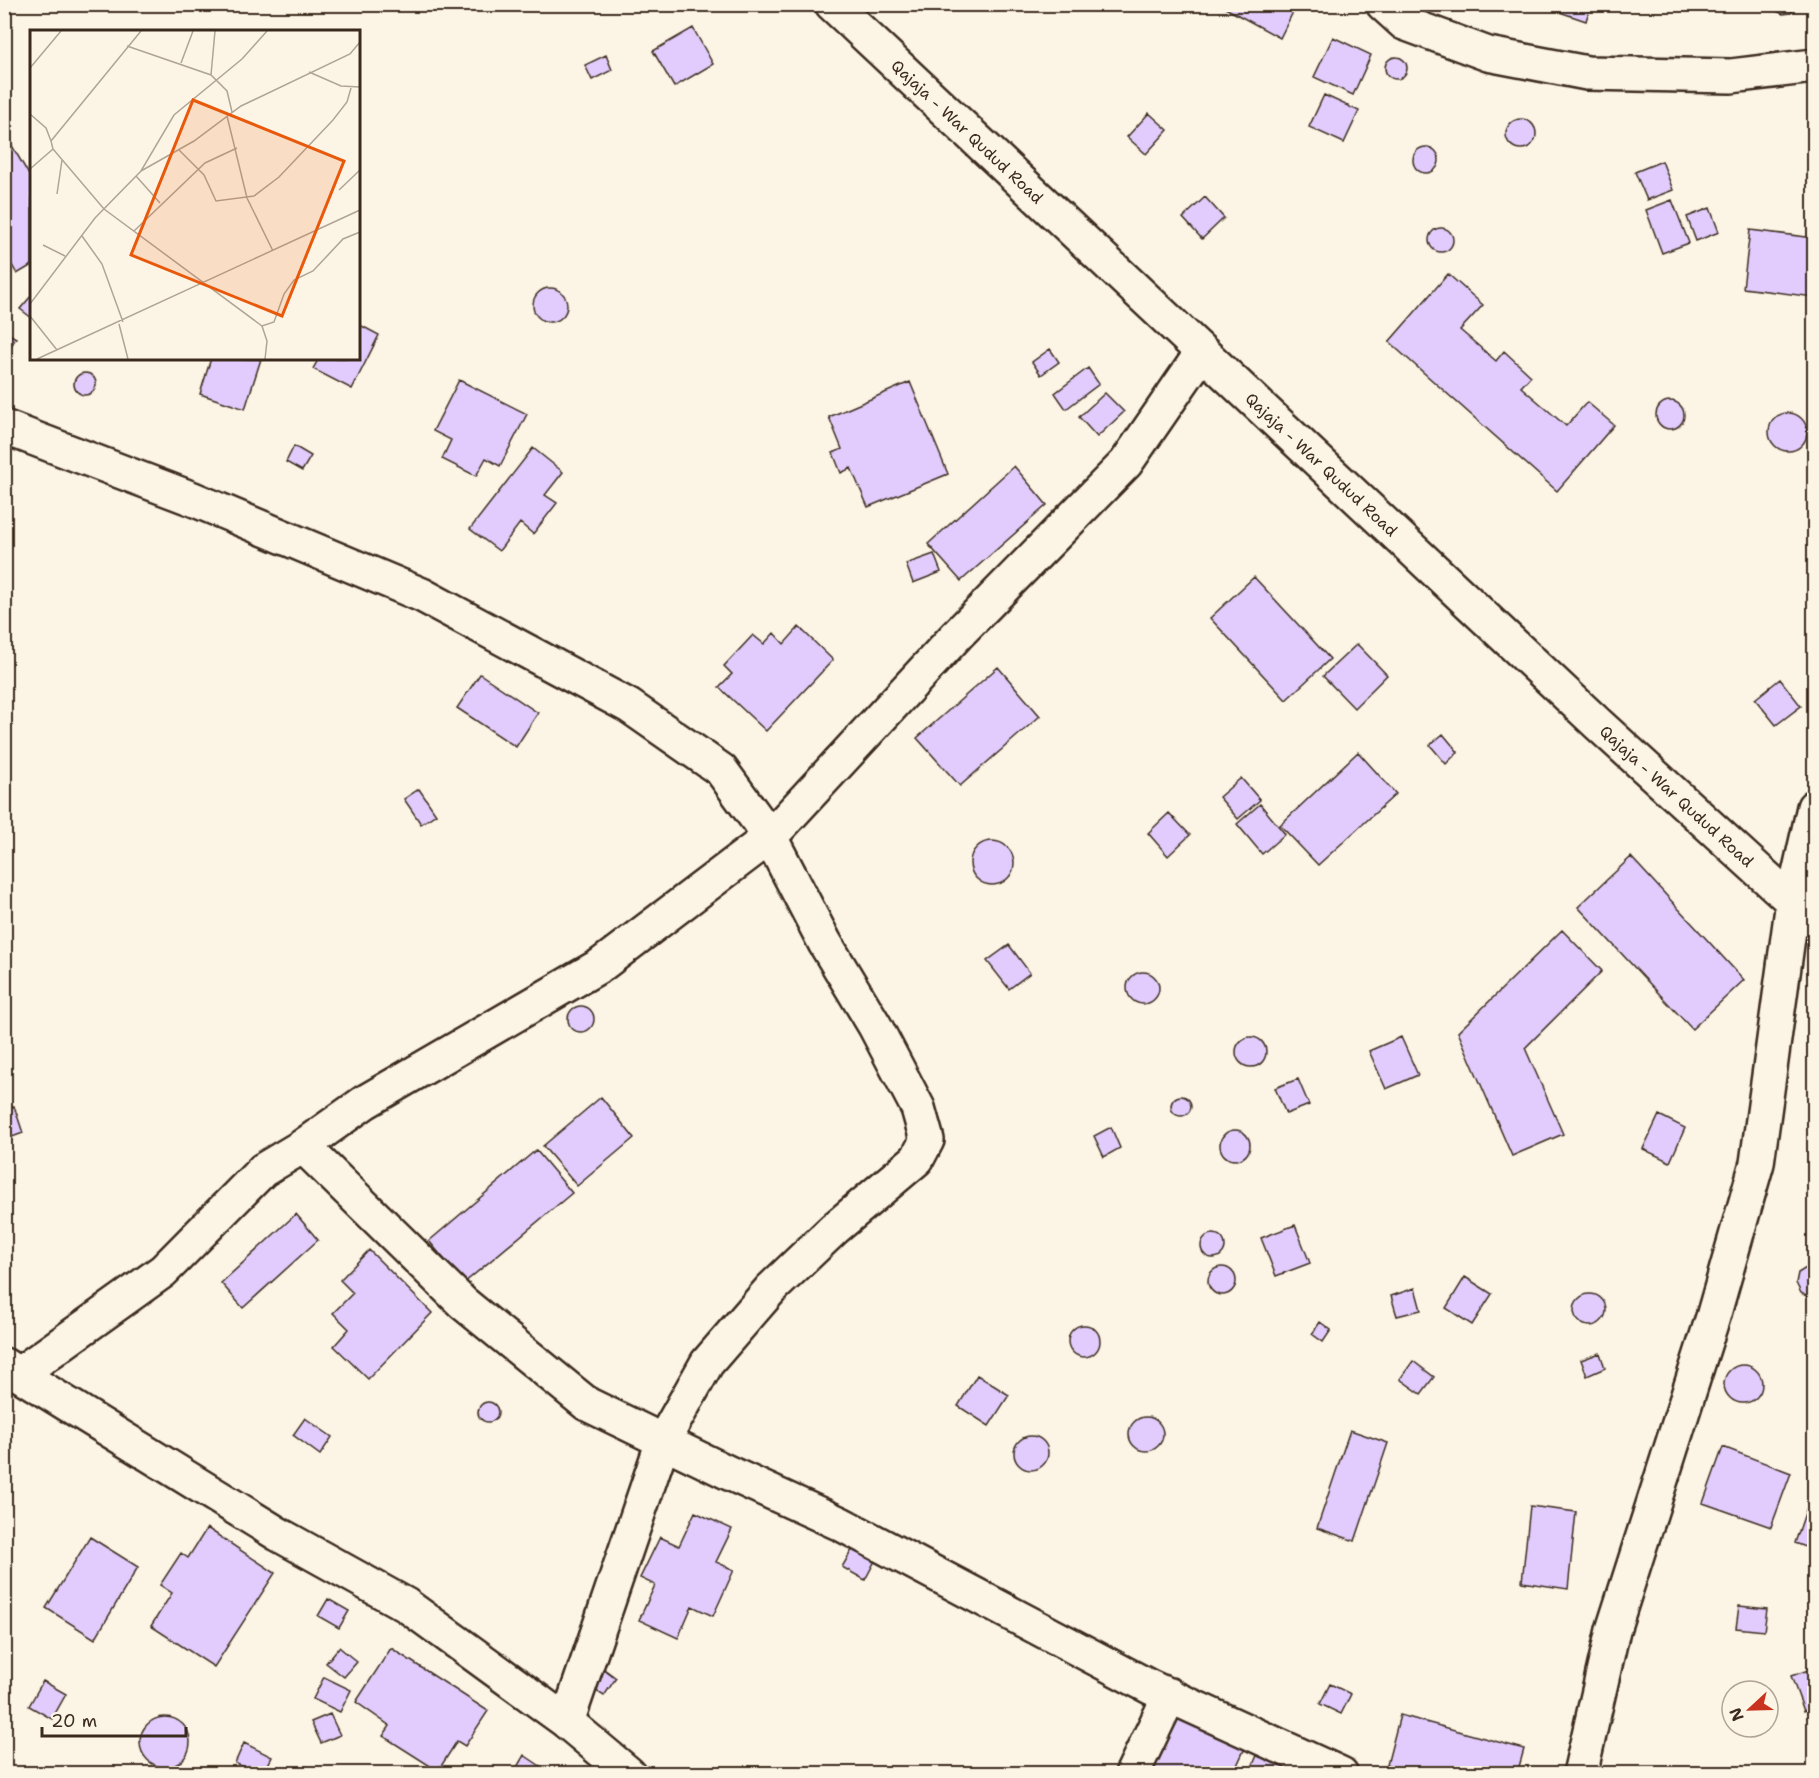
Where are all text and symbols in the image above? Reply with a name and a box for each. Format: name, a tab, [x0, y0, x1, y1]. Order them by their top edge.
inset map	[30, 30, 360, 360]
street label: Qajaja - War Qudud Road	[887, 55, 1048, 208]
street label: Qajaja - War Qudud Road	[1241, 388, 1402, 541]
street label: Qajaja - War Qudud Road	[1595, 720, 1758, 872]
north arrow	[1720, 1679, 1780, 1739]
scale bar	[42, 1700, 186, 1738]
text: N	[1724, 1705, 1749, 1724]
text: 20 m	[51, 1709, 97, 1733]

